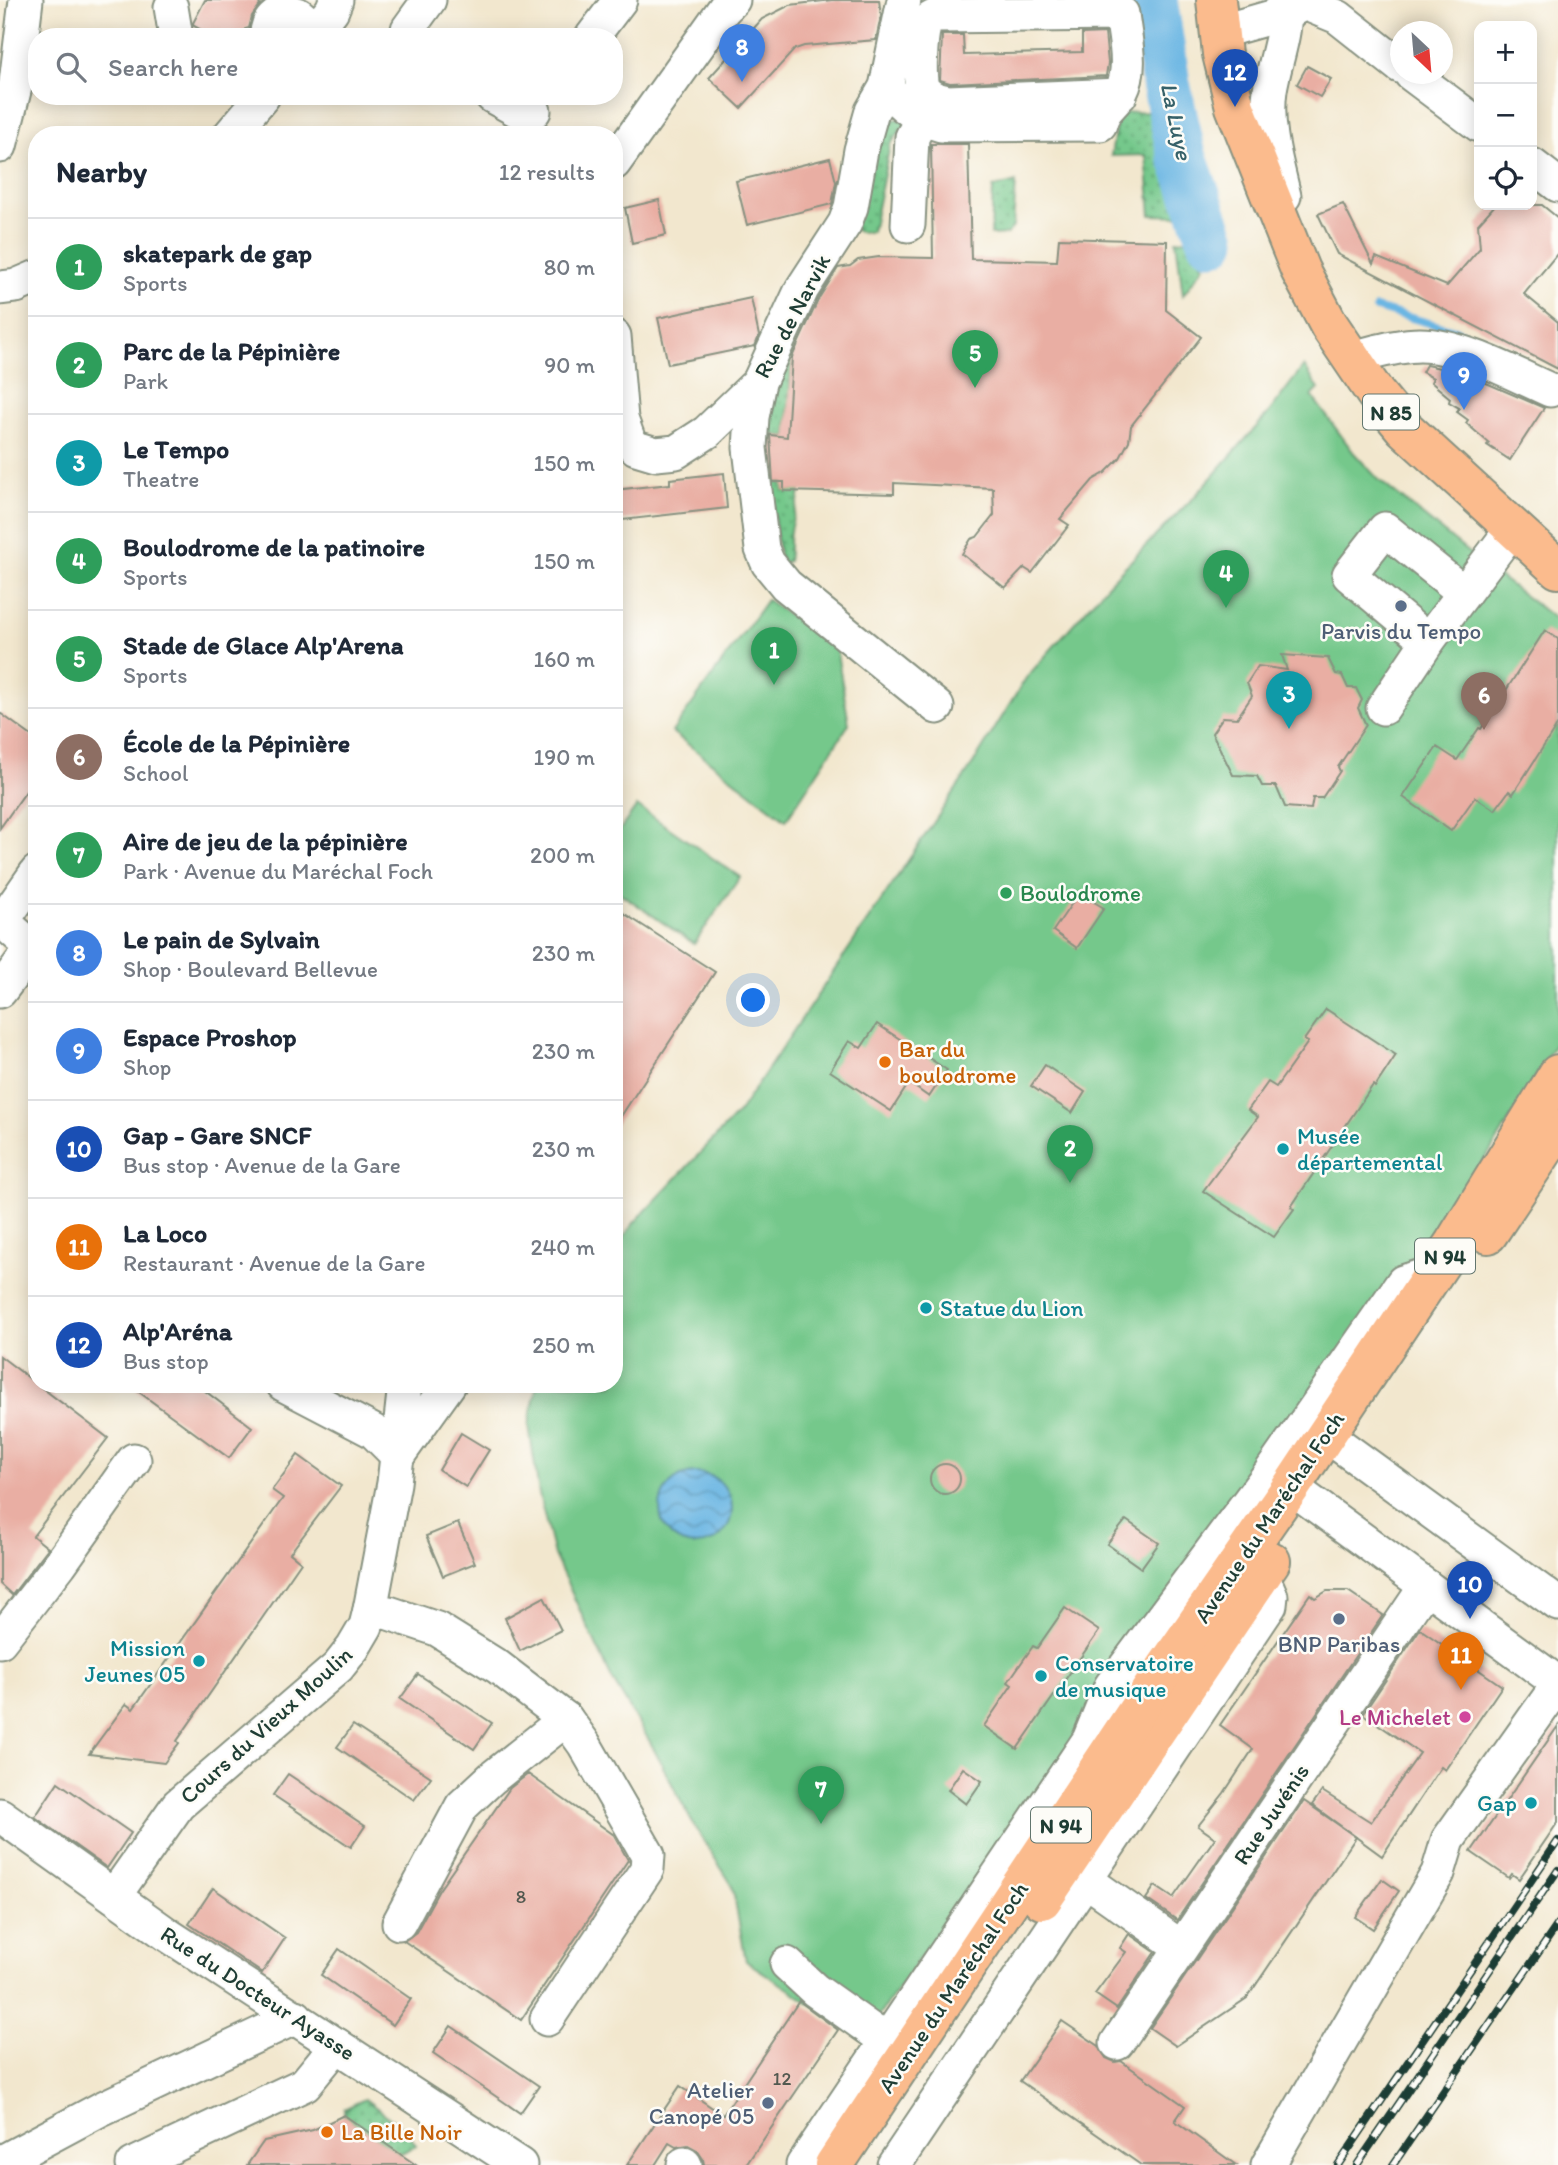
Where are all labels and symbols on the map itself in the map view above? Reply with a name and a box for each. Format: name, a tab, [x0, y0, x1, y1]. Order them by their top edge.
north arrow	[1390, 21, 1453, 84]
pin: 8	[719, 24, 765, 82]
pin: 12	[1212, 49, 1258, 107]
water label: La Luye	[1155, 80, 1200, 164]
street label: Rue de Narvik	[748, 249, 836, 383]
pin: 5	[952, 330, 998, 388]
pin: 9	[1441, 352, 1487, 410]
road number: N 85	[1363, 394, 1419, 430]
pin: 4	[1203, 550, 1249, 608]
marker: Parvis du Tempo	[1393, 598, 1409, 614]
place label: Parvis du Tempo	[1321, 617, 1481, 645]
pin: 1	[751, 627, 797, 685]
pin: 3	[1266, 671, 1312, 729]
pin: 6	[1461, 672, 1507, 730]
place label: Boulodrome	[1020, 879, 1141, 907]
marker: Boulodrome	[998, 885, 1014, 901]
your location	[736, 983, 770, 1017]
place label: Bar du boulodrome	[899, 1035, 1016, 1089]
marker: Bar du boulodrome	[877, 1054, 893, 1070]
place label: Musée départemental	[1297, 1122, 1443, 1176]
pin: 2	[1047, 1125, 1093, 1183]
marker: Musée départemental	[1275, 1141, 1291, 1157]
road number: N 94	[1415, 1238, 1475, 1274]
place label: Statue du Lion	[940, 1294, 1084, 1322]
marker: Statue du Lion	[918, 1300, 934, 1316]
street label: Avenue du Maréchal Foch	[1188, 1406, 1350, 1628]
pin: 10	[1447, 1561, 1493, 1619]
marker: BNP Paribas	[1331, 1611, 1347, 1627]
place label: BNP Paribas	[1278, 1630, 1400, 1658]
pin: 11	[1438, 1632, 1484, 1690]
place label: Mission Jeunes 05	[84, 1634, 185, 1688]
street label: Cours du Vieux Moulin	[174, 1640, 358, 1810]
place label: Conservatoire de musique	[1055, 1649, 1194, 1703]
marker: Mission Jeunes 05	[191, 1653, 207, 1669]
marker: Conservatoire de musique	[1033, 1668, 1049, 1684]
place label: Le Michelet	[1339, 1703, 1451, 1731]
marker: Le Michelet	[1457, 1709, 1473, 1725]
street label: Rue Juvénis	[1227, 1758, 1315, 1870]
pin: 7	[798, 1766, 844, 1824]
place label: Gap	[1477, 1789, 1517, 1817]
marker: Gap	[1523, 1795, 1539, 1811]
road number: N 94	[1031, 1808, 1091, 1842]
street label: Avenue du Maréchal Foch	[872, 1876, 1034, 2098]
house number: 8	[516, 1885, 526, 1908]
street label: Rue du Docteur Ayasse	[155, 1920, 361, 2066]
house number: 12	[773, 2067, 791, 2090]
place label: Atelier Canopé 05	[649, 2076, 754, 2130]
marker: Atelier Canopé 05	[760, 2095, 776, 2111]
place label: La Bille Noir	[341, 2118, 462, 2146]
marker: La Bille Noir	[319, 2124, 335, 2140]

